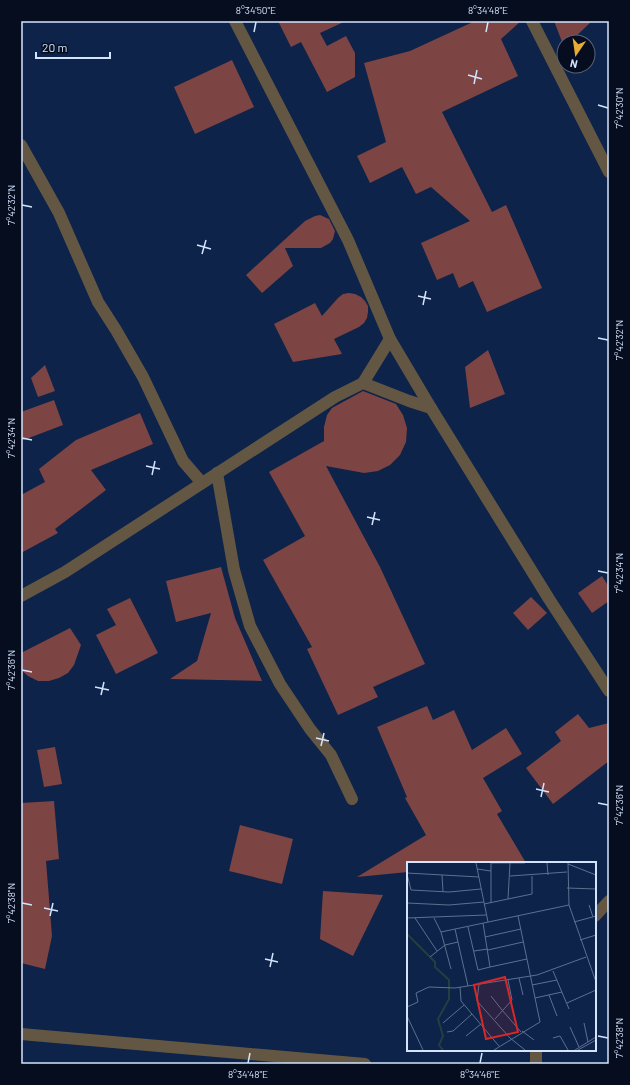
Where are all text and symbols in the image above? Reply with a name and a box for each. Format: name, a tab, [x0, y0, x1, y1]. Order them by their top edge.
text: 8°34'50"E	[236, 4, 276, 16]
text: 8°34'48"E	[468, 4, 508, 16]
scale bar	[36, 34, 110, 60]
north arrow	[556, 34, 596, 74]
text: 20 m	[42, 40, 68, 54]
text: N	[569, 57, 579, 71]
text: 7°42'30"N	[613, 88, 625, 128]
text: 7°42'32"N	[5, 185, 17, 225]
text: 7°42'32"N	[613, 320, 625, 360]
text: 7°42'34"N	[5, 418, 17, 458]
text: 7°42'34"N	[613, 553, 625, 593]
text: 7°42'36"N	[5, 650, 17, 690]
text: 7°42'36"N	[613, 785, 625, 825]
inset map	[407, 862, 596, 1051]
text: 7°42'38"N	[5, 883, 17, 923]
text: 7°42'38"N	[613, 1018, 625, 1058]
text: 8°34'48"E	[228, 1068, 268, 1080]
text: 8°34'46"E	[460, 1068, 500, 1080]

